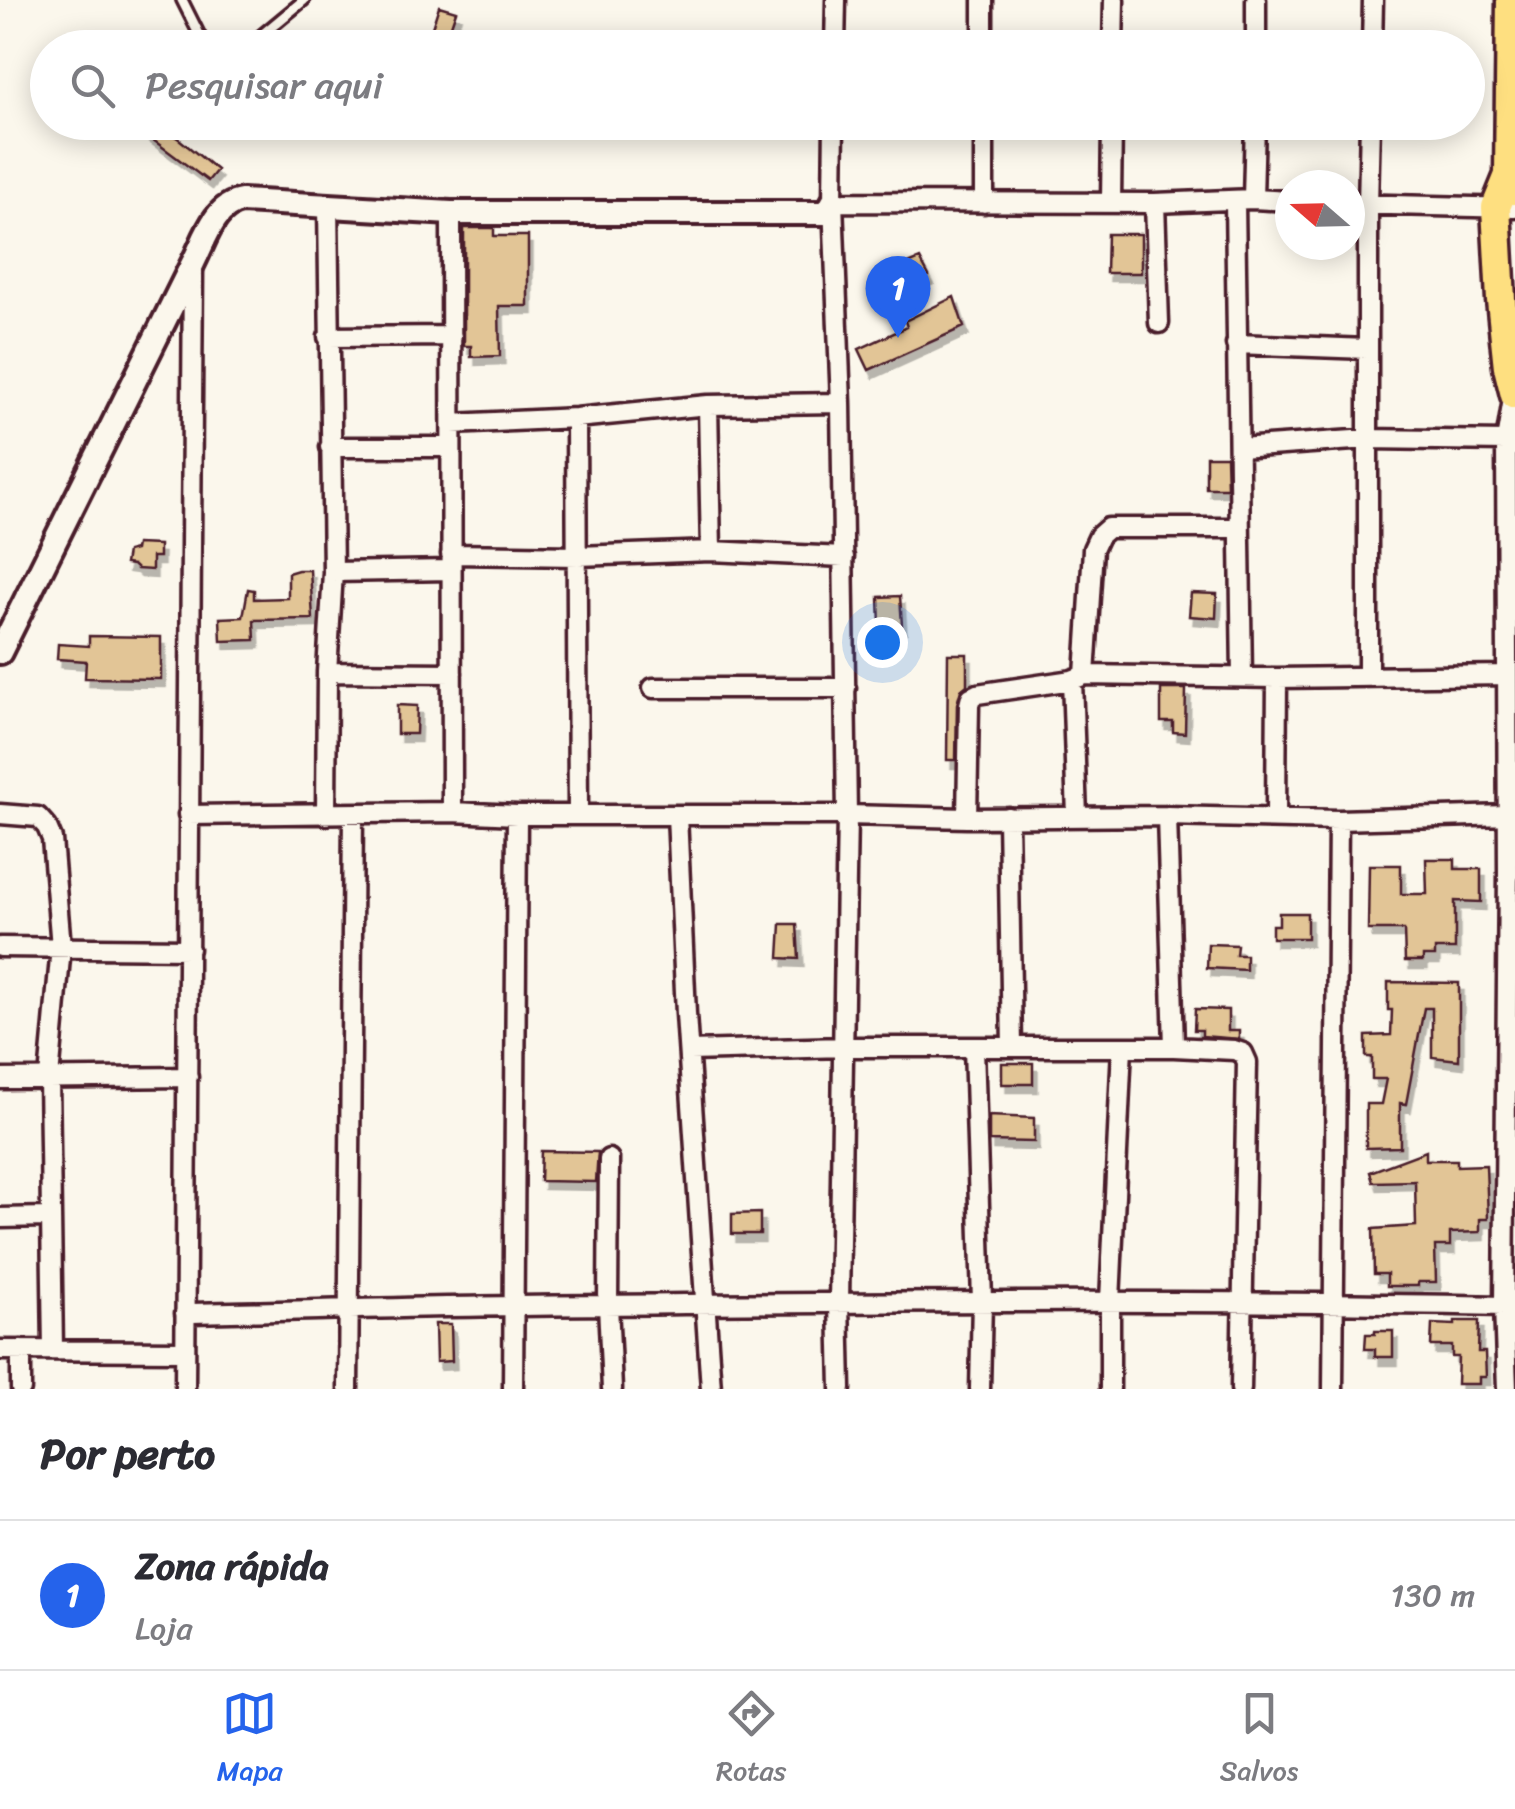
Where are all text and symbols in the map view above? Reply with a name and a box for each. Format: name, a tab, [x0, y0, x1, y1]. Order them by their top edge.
search box	[30, 30, 1485, 140]
text: Pesquisar aqui	[145, 52, 383, 119]
icon: search	[65, 58, 120, 113]
north arrow	[1275, 170, 1365, 260]
pin: 1	[866, 255, 930, 338]
your location	[857, 617, 908, 668]
text: Por perto	[40, 1417, 215, 1491]
text: Zona rápida	[135, 1533, 329, 1600]
text: 1	[66, 1567, 79, 1624]
text: 130 m	[1391, 1567, 1475, 1624]
text: Loja	[135, 1600, 193, 1657]
tab: Mapa	[217, 1686, 282, 1795]
tab: Rotas	[716, 1686, 786, 1795]
tab: Salvos	[1220, 1686, 1298, 1795]

